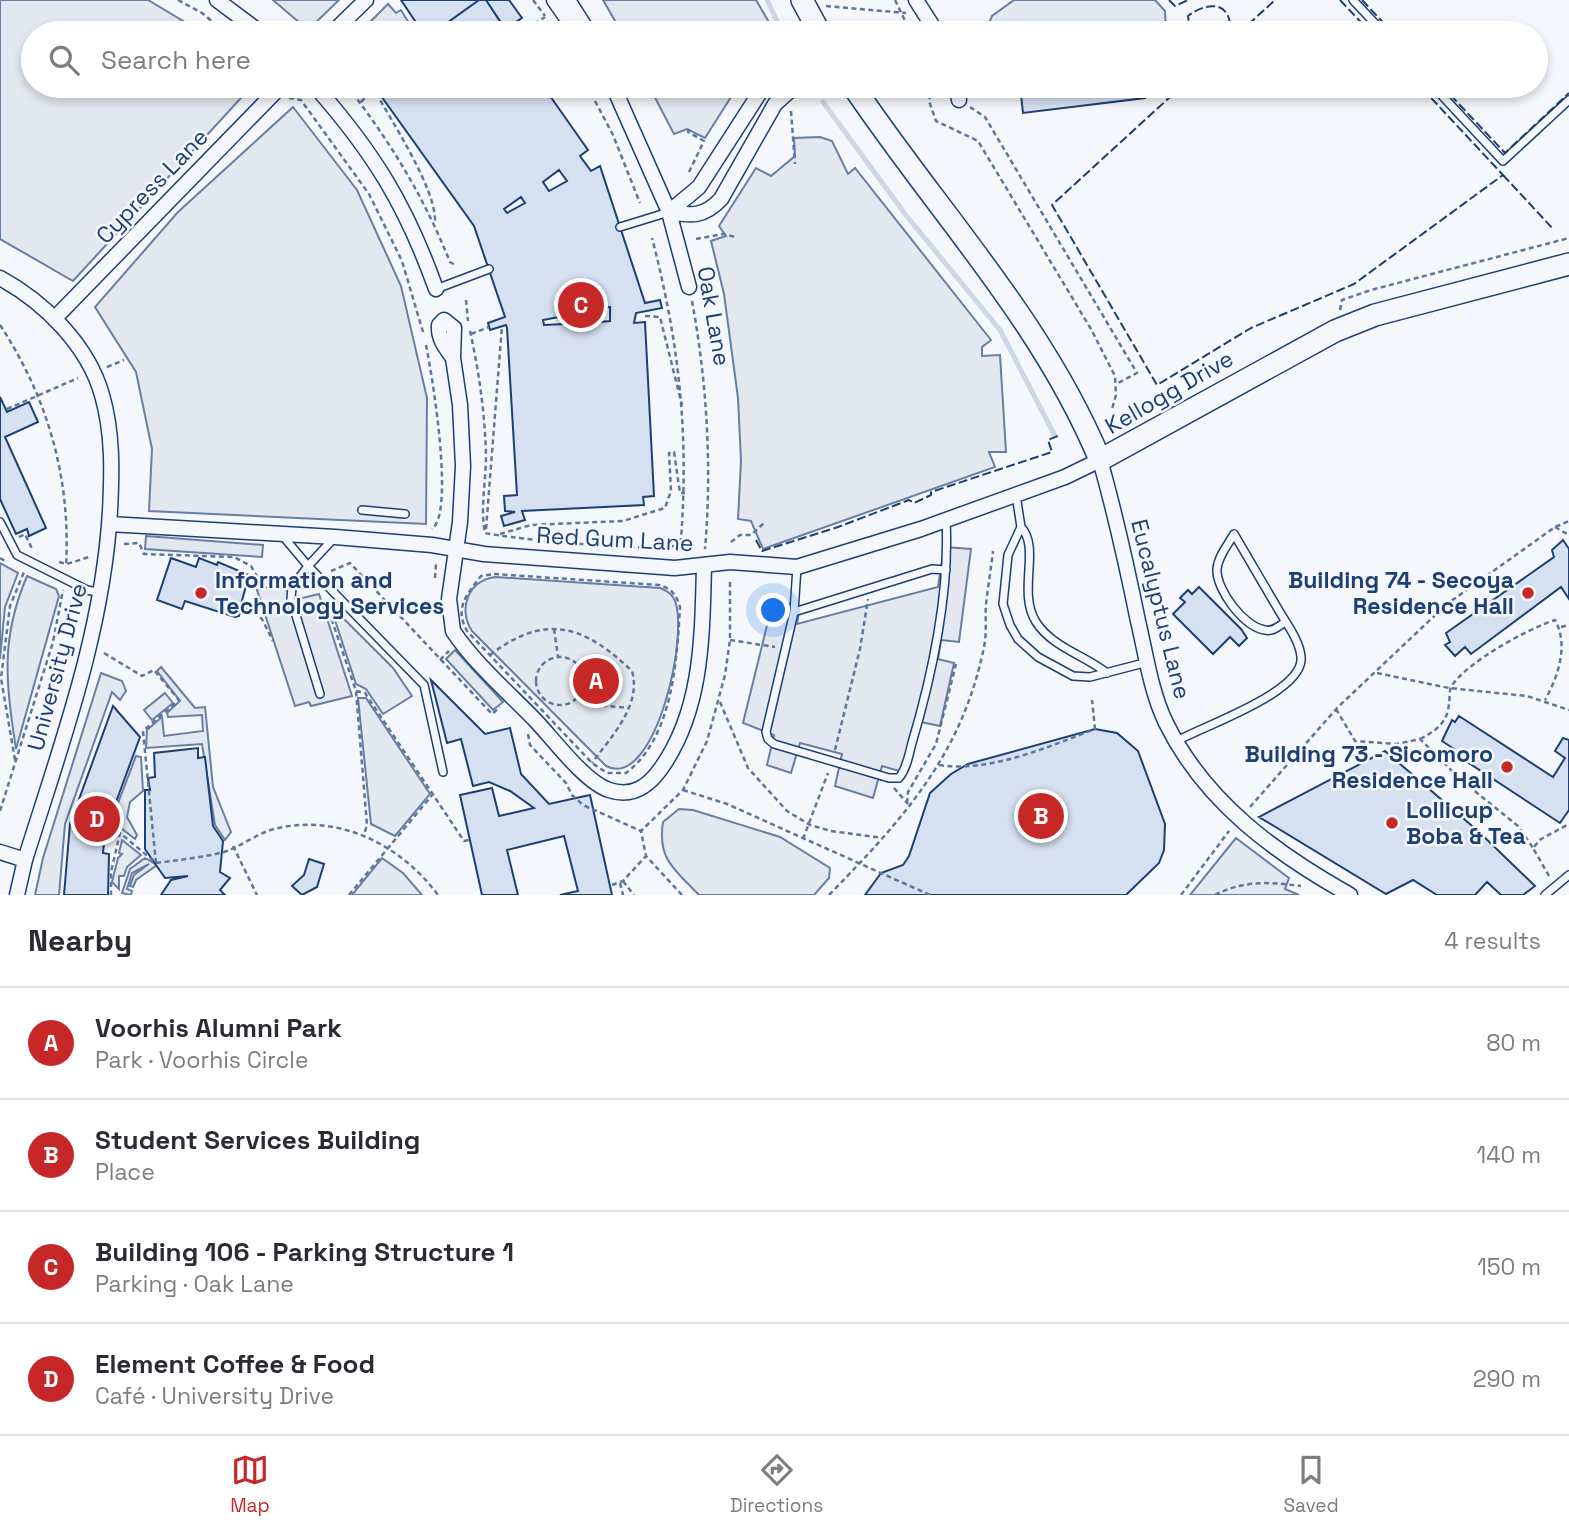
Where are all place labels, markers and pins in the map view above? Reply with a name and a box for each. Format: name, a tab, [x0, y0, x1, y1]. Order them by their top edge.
pin: C	[558, 279, 604, 331]
place label: Information and Technology Services	[215, 565, 444, 621]
place label: Building 74 - Secoya Residence Hall	[1288, 565, 1514, 621]
marker: Information and Technology Services	[193, 585, 209, 601]
marker: Building 74 - Secoya Residence Hall	[1520, 585, 1536, 601]
pin: A	[573, 655, 619, 707]
place label: Building 73 - Sicomoro Residence Hall	[1245, 739, 1493, 795]
marker: Building 73 - Sicomoro Residence Hall	[1499, 759, 1515, 775]
pin: B	[1018, 790, 1064, 842]
pin: D	[74, 793, 120, 845]
place label: Lollicup Boba & Tea	[1406, 795, 1526, 851]
marker: Lollicup Boba & Tea	[1384, 815, 1400, 831]

